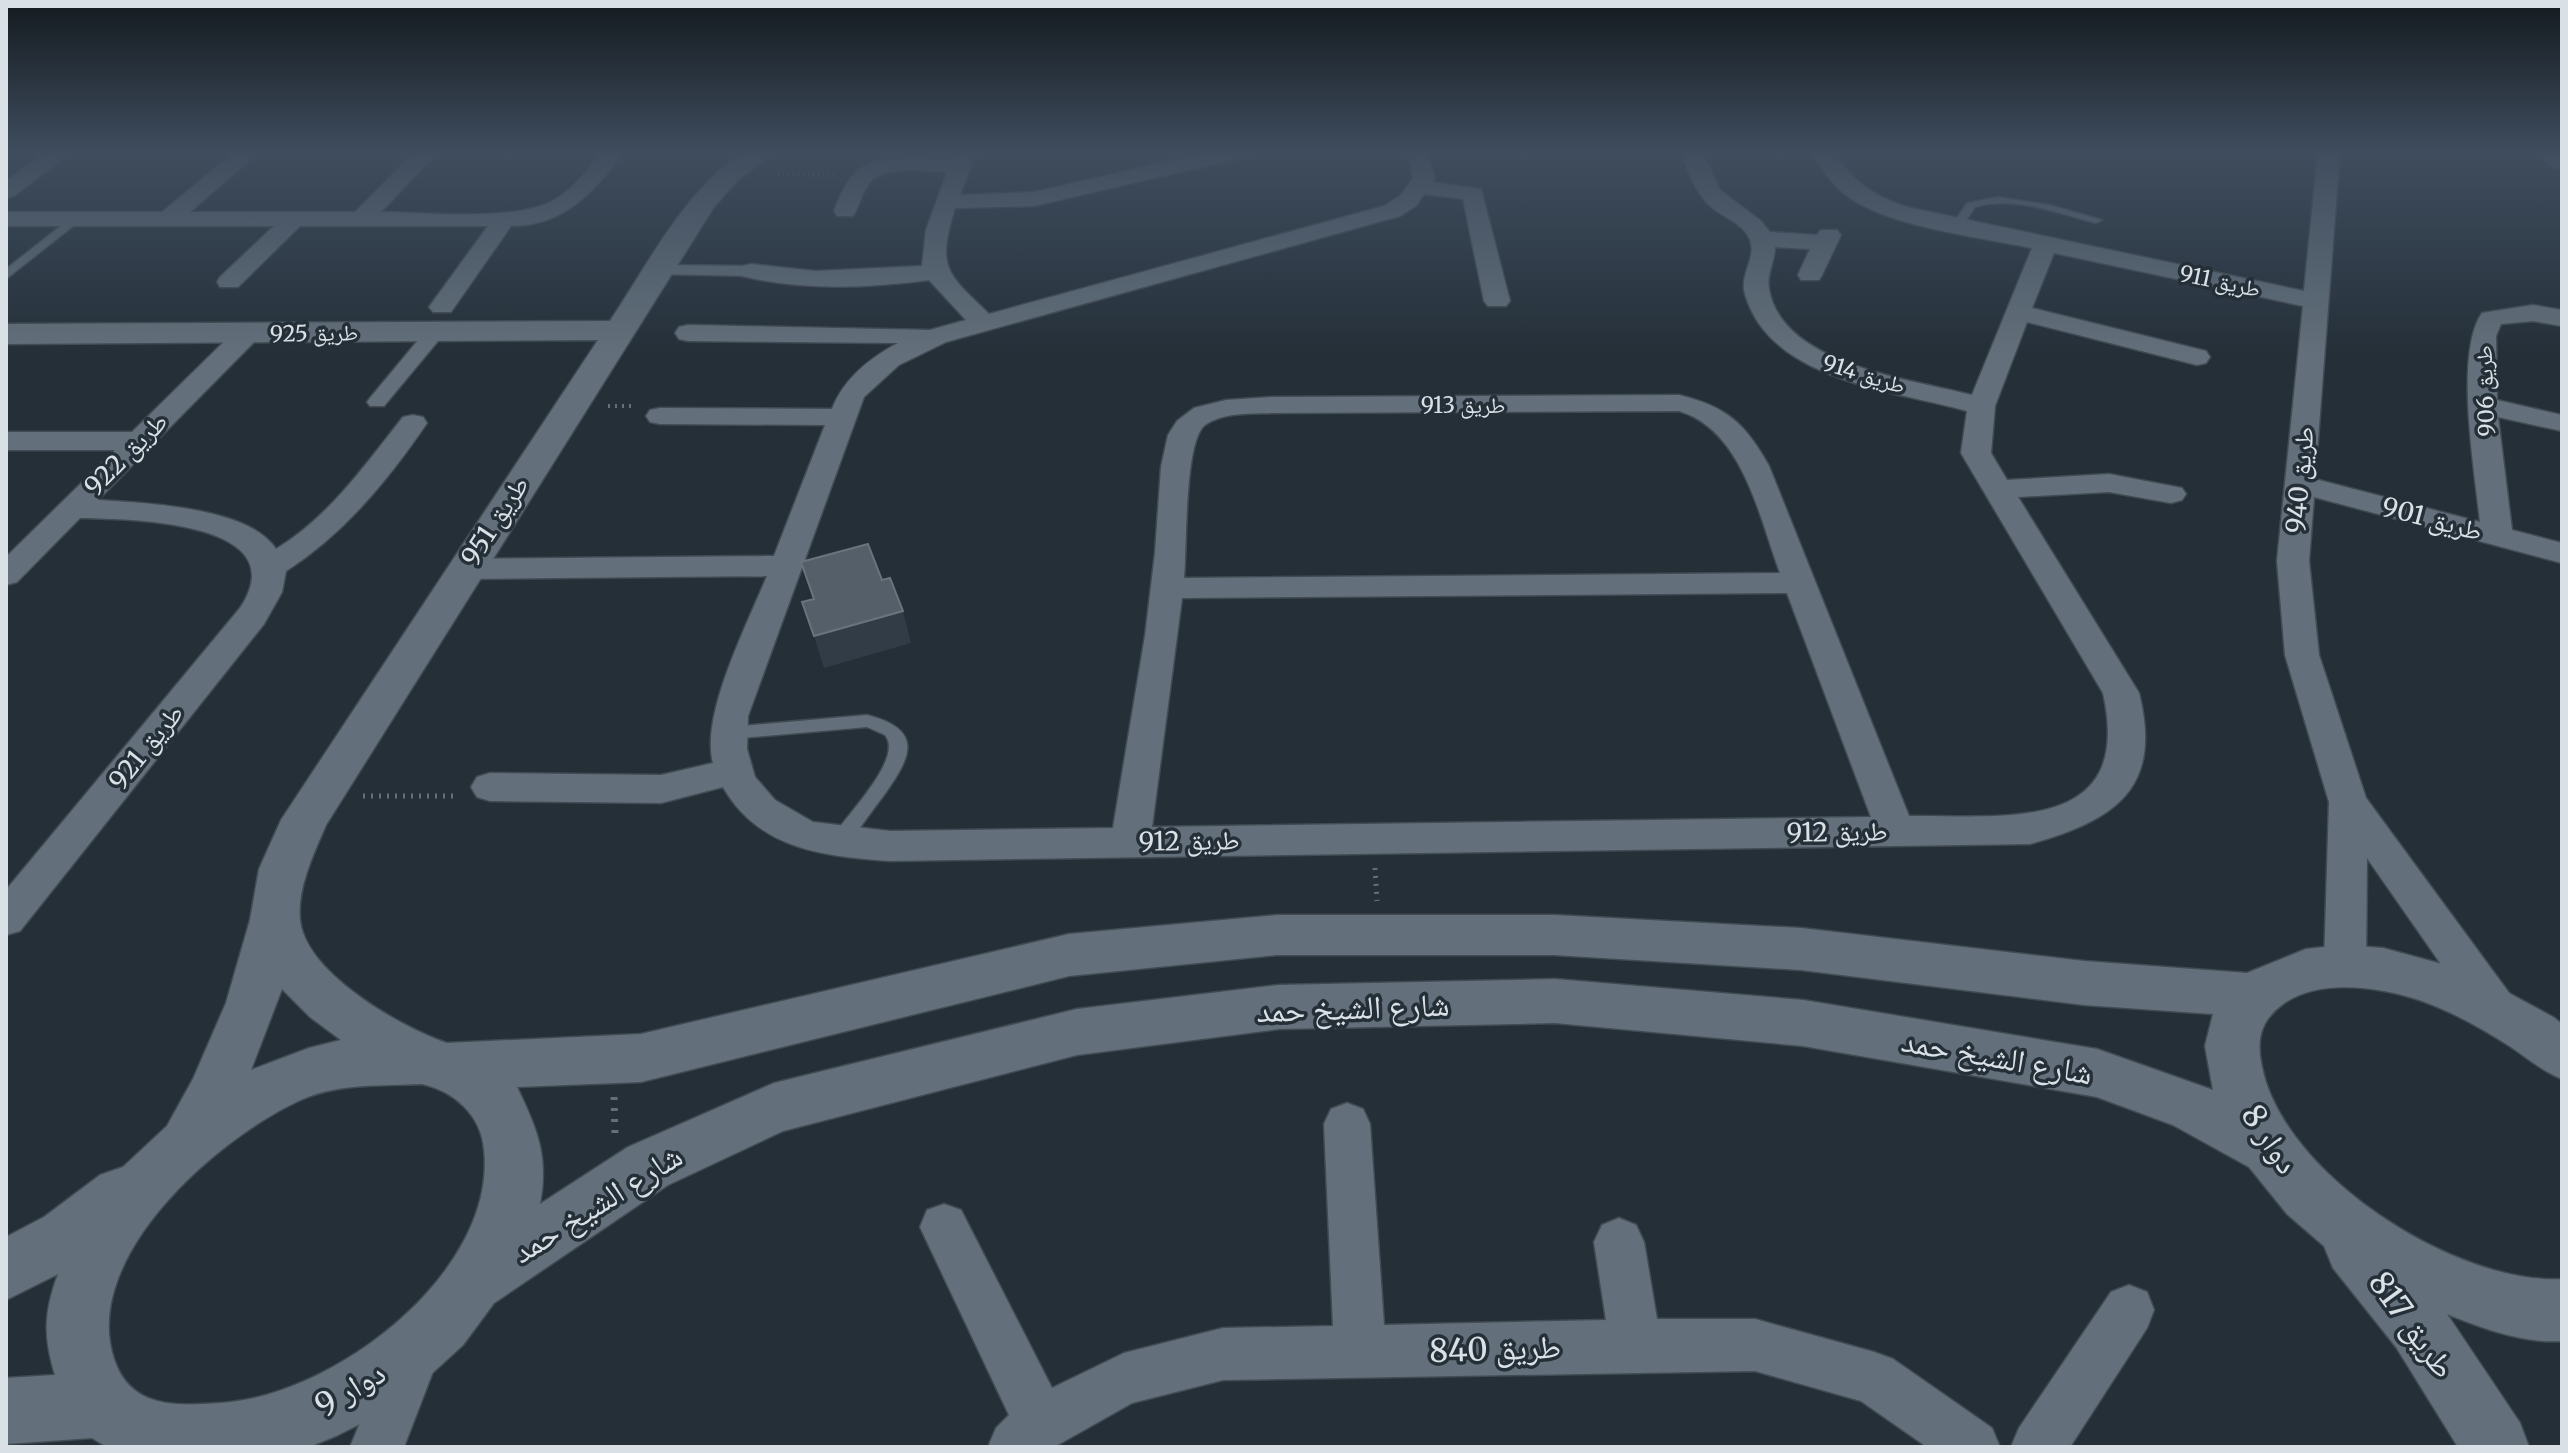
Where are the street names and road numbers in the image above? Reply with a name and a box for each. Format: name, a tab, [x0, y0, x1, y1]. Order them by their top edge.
street label: طريق 911	[2177, 259, 2263, 303]
street label: طريق 925	[270, 318, 358, 348]
street label: طريق 906	[2469, 345, 2501, 437]
street label: طريق 914	[1819, 348, 1909, 400]
street label: طريق 913	[1421, 391, 1505, 419]
street label: طريق 922	[77, 405, 174, 502]
street label: طريق 940	[2278, 425, 2321, 535]
street label: طريق 951	[453, 470, 536, 572]
street label: طريق 901	[2378, 489, 2486, 548]
street label: طريق 921	[101, 697, 190, 796]
street label: طريق 912	[1786, 814, 1888, 849]
street label: طريق 912	[1138, 823, 1240, 858]
street label: شارع الشيخ حمد	[1256, 985, 1450, 1031]
street label: شارع الشيخ حمد	[1898, 1021, 2096, 1093]
street label: دوار 8	[2232, 1097, 2308, 1181]
street label: شارع الشيخ حمد	[504, 1136, 690, 1272]
street label: طريق 817	[2360, 1264, 2464, 1386]
street label: طريق 840	[1428, 1327, 1562, 1371]
street label: دوار 9	[307, 1352, 393, 1426]

